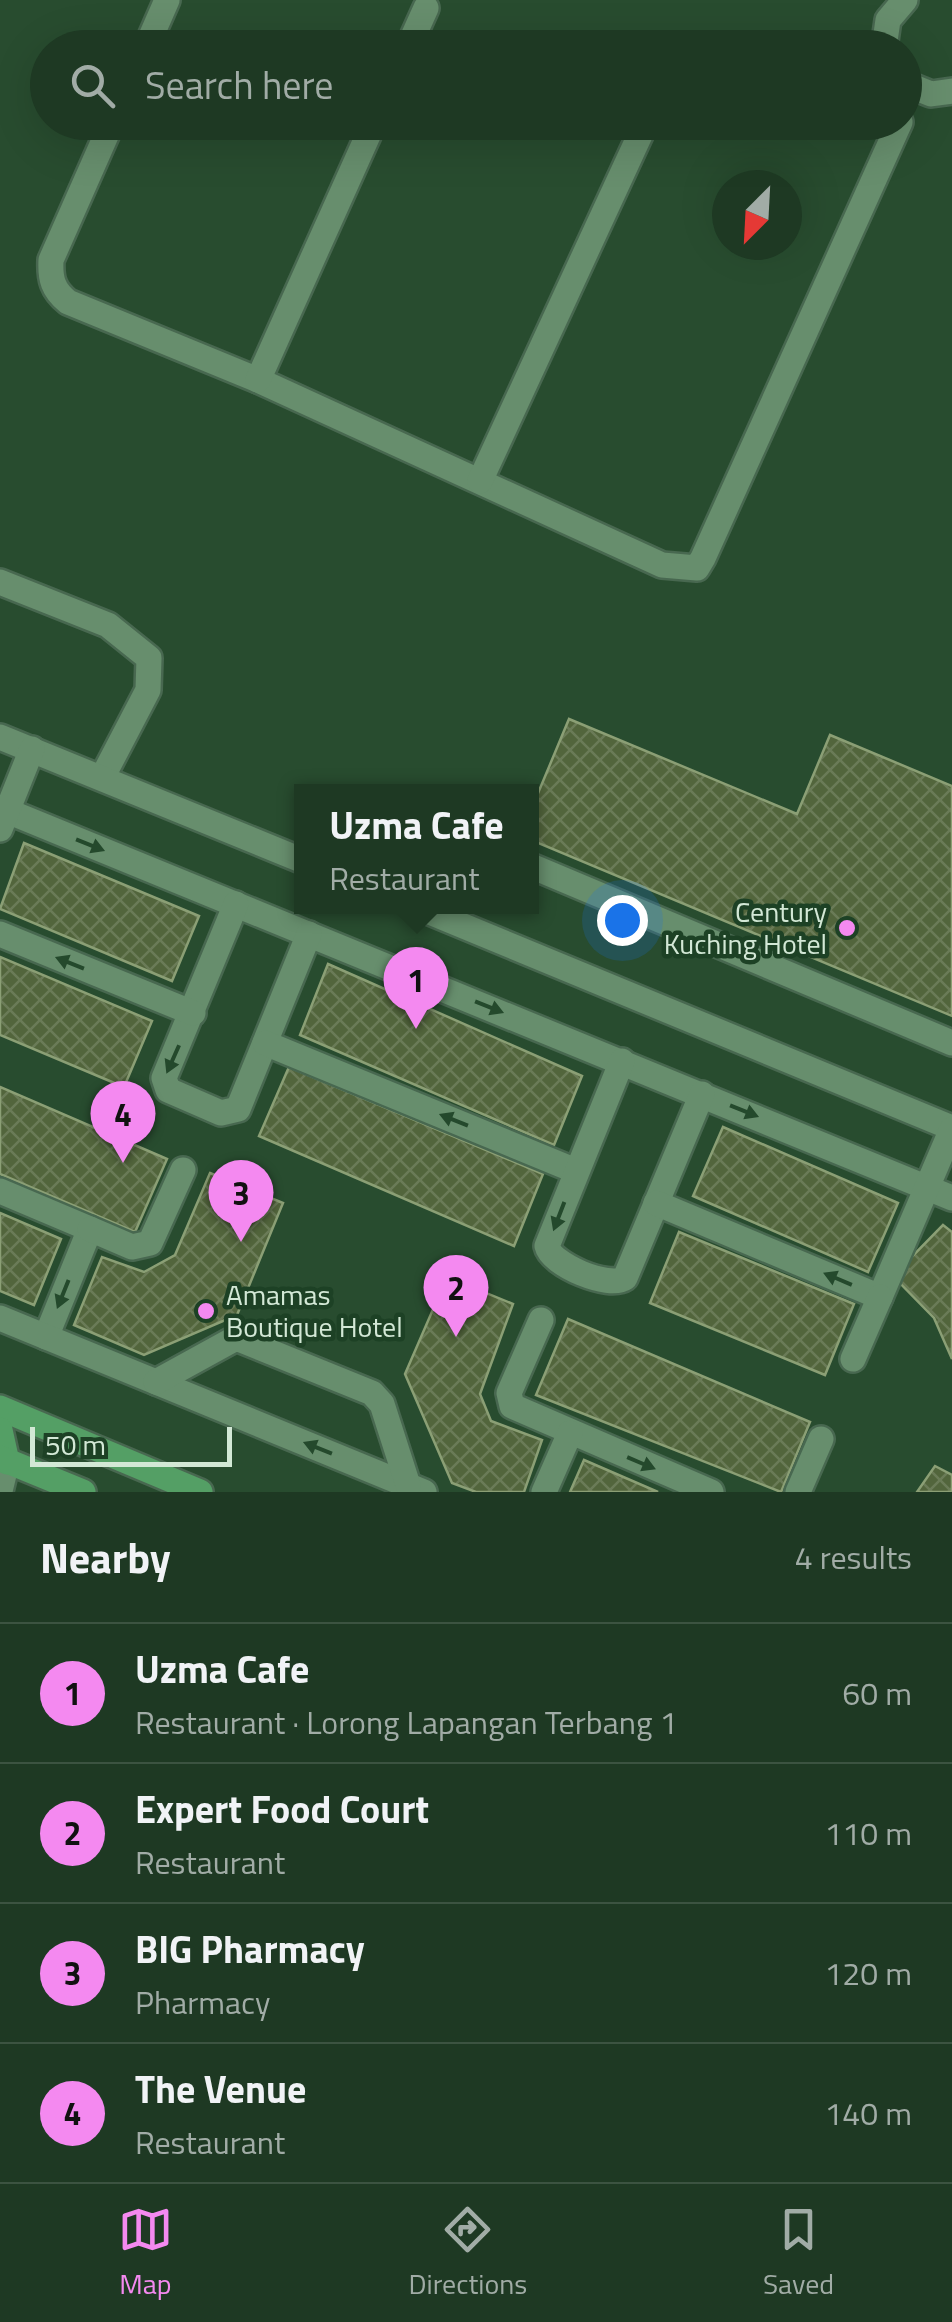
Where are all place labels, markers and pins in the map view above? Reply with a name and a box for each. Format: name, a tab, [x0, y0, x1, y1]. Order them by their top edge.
place label: Century Kuching Hotel	[664, 890, 827, 965]
marker: Century Kuching Hotel	[836, 917, 858, 939]
pin: 1	[384, 946, 448, 1029]
pin: 4	[90, 1080, 156, 1163]
pin: 3	[208, 1160, 274, 1242]
pin: 2	[424, 1254, 488, 1337]
place label: Amamas Boutique Hotel	[226, 1273, 403, 1348]
marker: Amamas Boutique Hotel	[195, 1300, 217, 1322]

